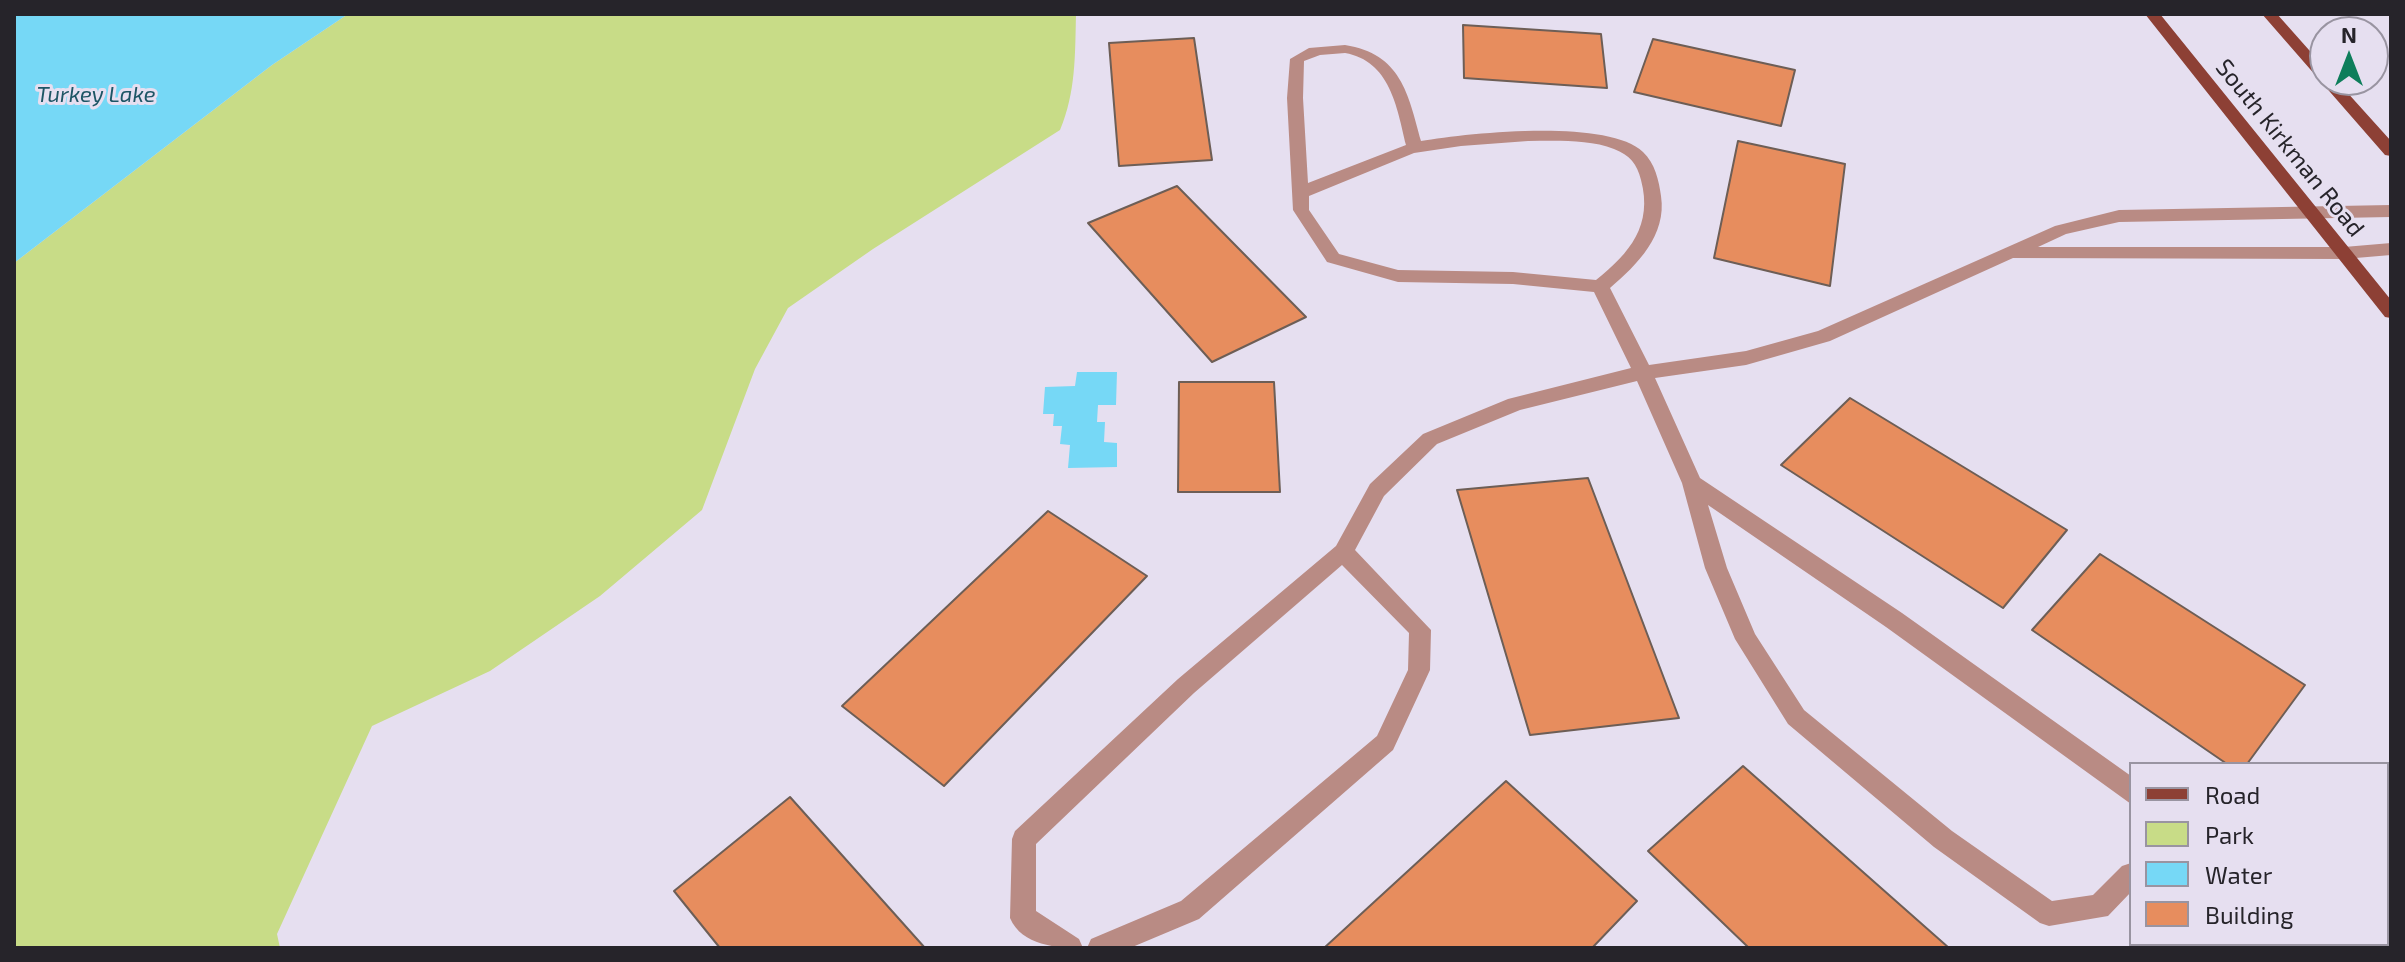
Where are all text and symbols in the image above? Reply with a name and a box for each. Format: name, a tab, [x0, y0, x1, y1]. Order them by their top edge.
north arrow	[2309, 16, 2389, 96]
text: N	[2341, 21, 2357, 47]
street label: South Kirkman Road	[2210, 53, 2370, 243]
water label: Turkey Lake	[36, 82, 156, 108]
legend	[2129, 762, 2389, 946]
text: Road	[2205, 780, 2260, 809]
text: Park	[2205, 820, 2254, 849]
text: Water	[2205, 860, 2272, 889]
text: Building	[2205, 900, 2294, 929]

